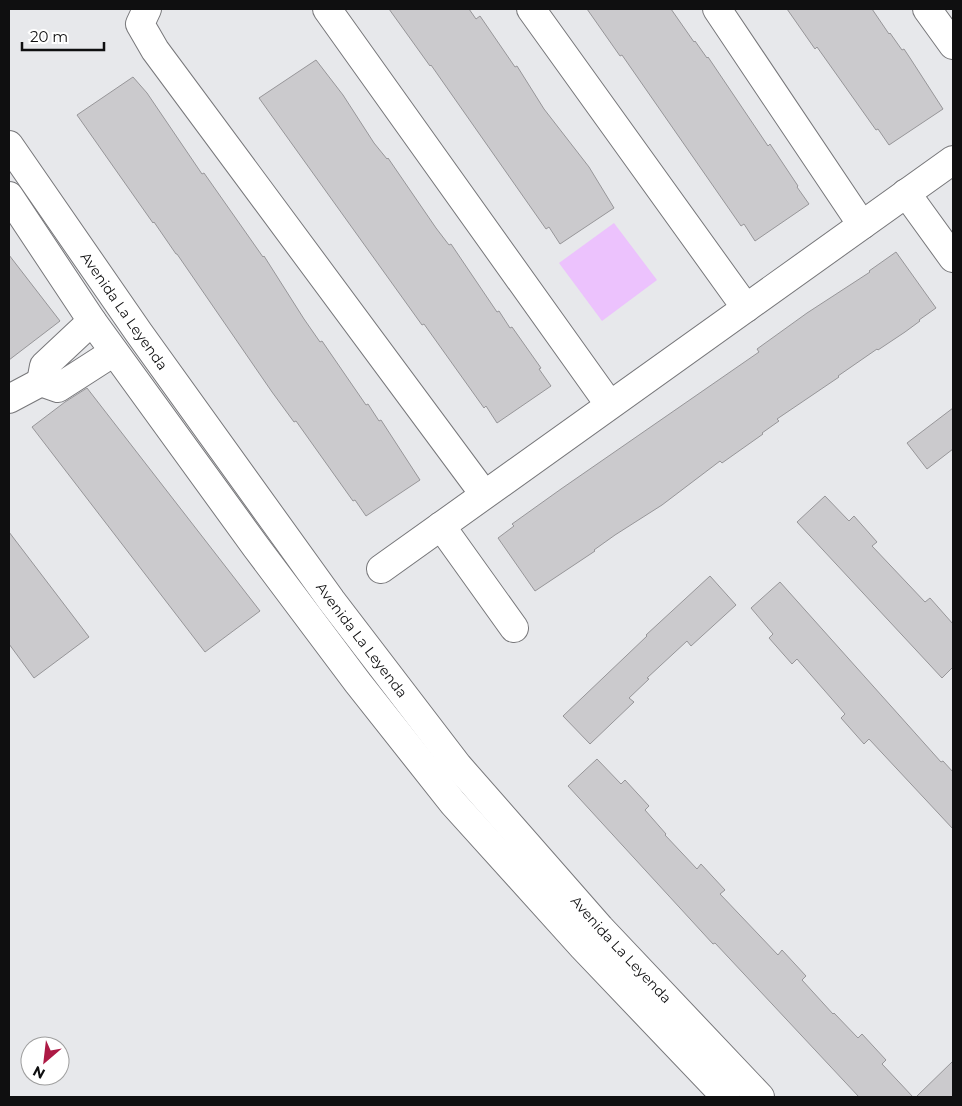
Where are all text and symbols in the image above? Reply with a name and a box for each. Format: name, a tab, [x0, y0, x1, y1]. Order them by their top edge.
scale bar	[22, 20, 105, 52]
text: 20 m	[30, 27, 68, 46]
street label: Avenida La Leyenda	[77, 248, 172, 374]
street label: Avenida La Leyenda	[312, 579, 411, 701]
street label: Avenida La Leyenda	[567, 892, 675, 1007]
north arrow	[20, 1036, 70, 1086]
text: N	[30, 1062, 48, 1083]

